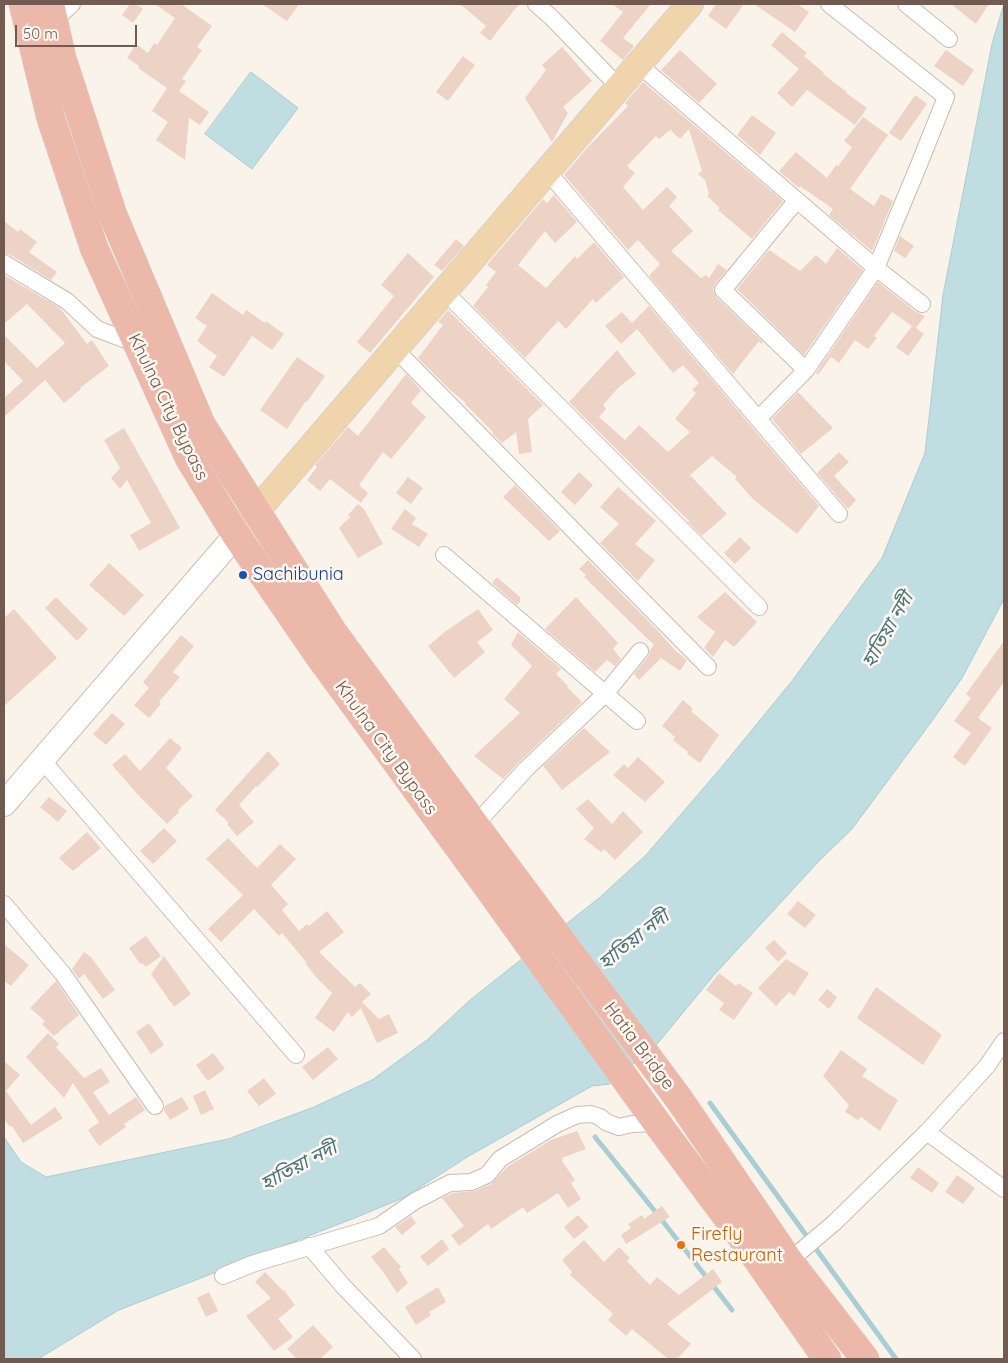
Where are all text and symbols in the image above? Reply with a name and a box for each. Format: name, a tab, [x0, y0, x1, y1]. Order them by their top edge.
scale bar	[18, 15, 140, 47]
text: 50 m	[23, 24, 58, 43]
street label: Khulna City Bypass	[123, 330, 213, 484]
place label: Sachibunia	[253, 564, 344, 586]
marker: Sachibunia	[237, 569, 249, 581]
water label: হাতিয়া নদী	[857, 588, 919, 672]
street label: Khulna City Bypass	[330, 677, 442, 819]
water label: হাতিয়া নদী	[594, 906, 674, 974]
street label: Hatia Bridge	[599, 998, 679, 1094]
water label: হাতিয়া নদী	[257, 1136, 341, 1196]
place label: Firefly Restaurant	[691, 1224, 783, 1266]
marker: Firefly Restaurant	[675, 1239, 687, 1251]

